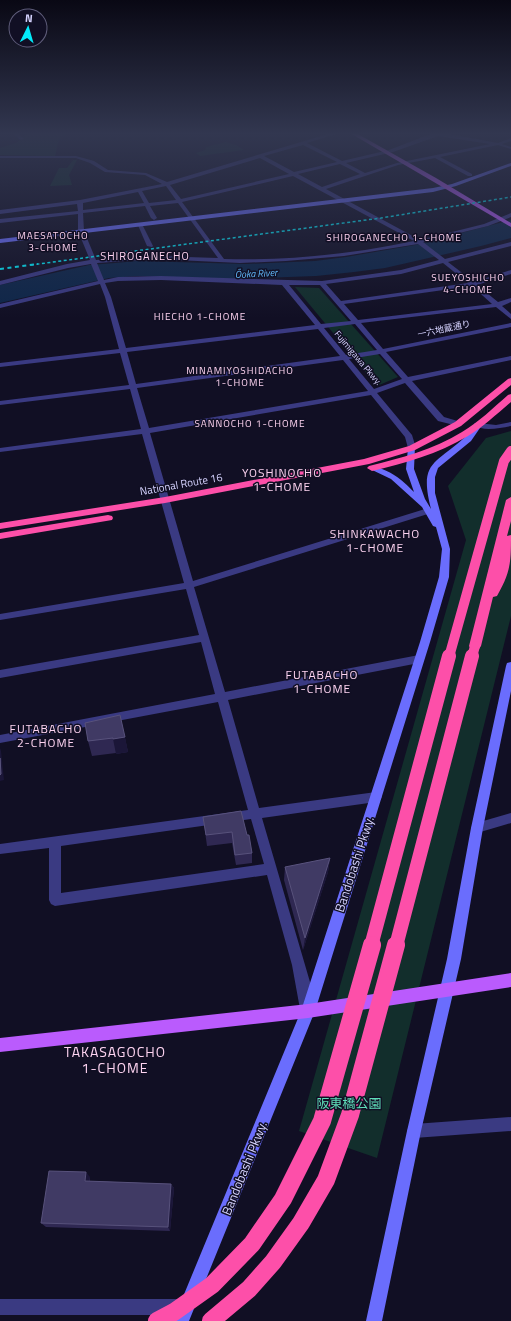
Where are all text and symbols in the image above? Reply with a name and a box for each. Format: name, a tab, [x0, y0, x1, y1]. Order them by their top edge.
north arrow	[8, 8, 48, 48]
text: N	[24, 10, 33, 26]
district label: MAESATOCHO 3-CHOME	[17, 228, 89, 255]
district label: SHIROGANECHO 1-CHOME	[326, 230, 462, 245]
district label: SHIROGANECHO	[100, 248, 190, 264]
water label: Ōoka River	[234, 265, 280, 282]
district label: SUEYOSHICHO 4-CHOME	[431, 270, 505, 297]
district label: HIECHO 1-CHOME	[154, 309, 246, 324]
street label: 一六地蔵通り	[416, 317, 472, 340]
street label: Fujimigawa Pkwy.	[332, 328, 385, 388]
district label: MINAMIYOSHIDACHO 1-CHOME	[186, 363, 294, 390]
district label: SANNOCHO 1-CHOME	[194, 416, 306, 431]
district label: YOSHINOCHO 1-CHOME	[242, 463, 322, 496]
street label: National Route 16	[138, 469, 224, 499]
district label: SHINKAWACHO 1-CHOME	[330, 524, 420, 557]
district label: FUTABACHO 1-CHOME	[286, 665, 358, 698]
district label: FUTABACHO 2-CHOME	[10, 719, 82, 752]
street label: Bandobashi Pkwy.	[329, 813, 379, 915]
district label: TAKASAGOCHO 1-CHOME	[64, 1041, 166, 1078]
park label: 阪東橋公園	[316, 1093, 382, 1113]
street label: Bandobashi Pkwy.	[216, 1118, 272, 1218]

